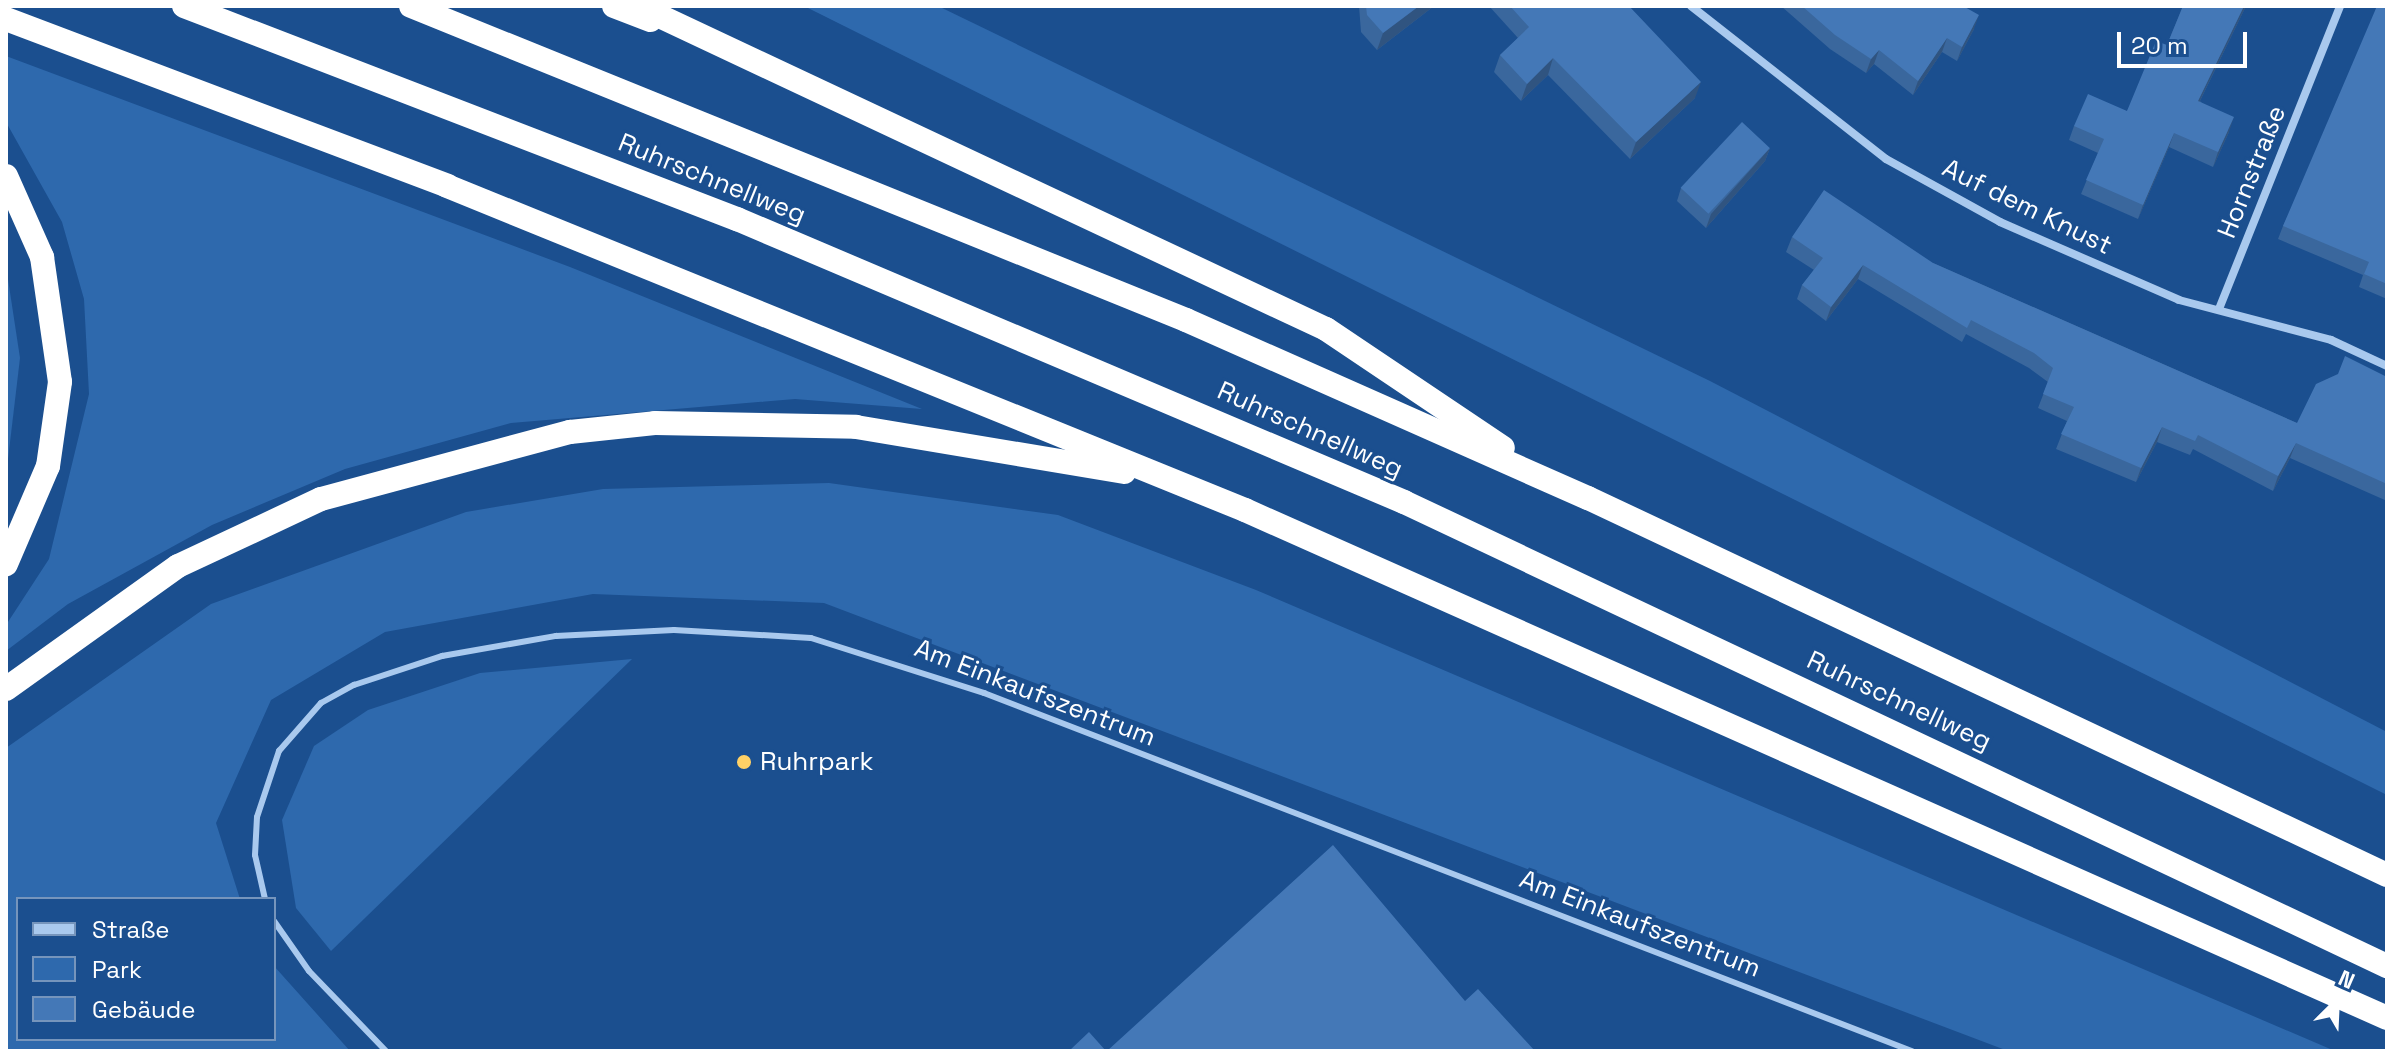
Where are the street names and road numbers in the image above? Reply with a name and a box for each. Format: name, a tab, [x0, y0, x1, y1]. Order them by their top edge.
street label: Hornstraße	[2211, 101, 2293, 243]
street label: Ruhrschnellweg	[614, 127, 810, 231]
street label: Auf dem Knust	[1937, 153, 2117, 261]
street label: Ruhrschnellweg	[1212, 375, 1408, 485]
street label: Am Einkaufszentrum	[910, 633, 1160, 753]
street label: Ruhrschnellweg	[1802, 645, 1996, 757]
street label: Am Einkaufszentrum	[1515, 864, 1765, 984]

